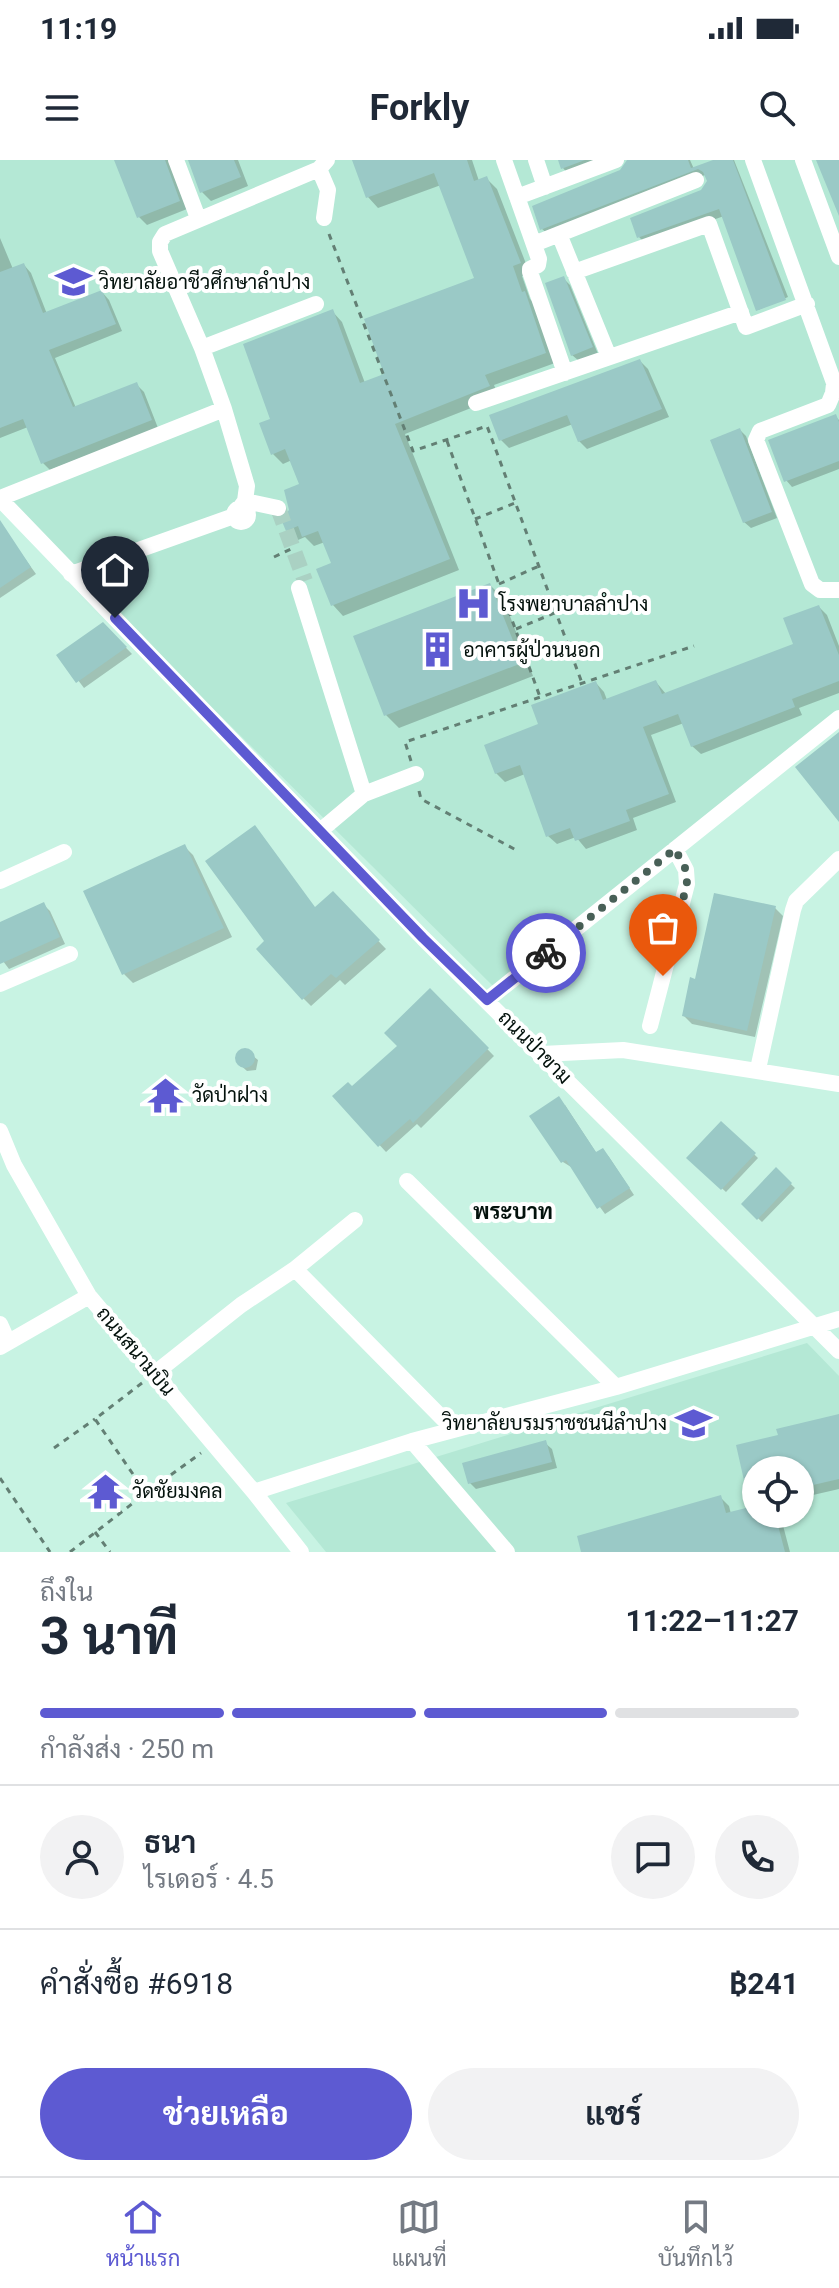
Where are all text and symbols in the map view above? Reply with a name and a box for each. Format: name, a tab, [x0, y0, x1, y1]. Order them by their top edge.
text: 11:19	[40, 11, 117, 46]
icon: menu	[40, 86, 84, 130]
icon: search	[755, 86, 799, 130]
text: Forkly	[370, 87, 469, 129]
school or university icon: วิทยาลัยอาชีวศึกษาลำปาง	[54, 263, 92, 301]
place label: วิทยาลัยอาชีวศึกษาลำปาง	[98, 269, 310, 294]
pin	[81, 536, 149, 618]
icon: home	[93, 548, 137, 592]
hospital icon: โรงพยาบาลลำปาง	[454, 585, 492, 623]
place label: โรงพยาบาลลำปาง	[498, 591, 648, 616]
building icon: อาคารผู้ป่วนนอก	[418, 631, 456, 669]
place label: อาคารผู้ป่วนนอก	[463, 638, 600, 665]
pin	[629, 894, 697, 976]
icon: bag	[641, 906, 685, 950]
courier	[506, 913, 586, 993]
icon: bike	[524, 931, 568, 975]
street label: ถนนป่าขาม	[493, 1005, 577, 1089]
temple icon: วัดป่าฝาง	[147, 1076, 185, 1114]
place label: วัดป่าฝาง	[192, 1083, 268, 1107]
district label: พระบาท	[473, 1199, 553, 1224]
street label: ถนนสนามบิน	[92, 1302, 180, 1400]
school or university icon: วิทยาลัยบรมราชชนนีลำปาง	[674, 1404, 712, 1442]
place label: วิทยาลัยบรมราชชนนีลำปาง	[441, 1410, 667, 1435]
map controls	[742, 1456, 814, 1528]
button: locate	[742, 1456, 814, 1528]
temple icon: วัดชัยมงคล	[87, 1472, 125, 1510]
place label: วัดชัยมงคล	[132, 1479, 223, 1503]
text: ถึงใน	[40, 1577, 93, 1607]
text: 11:22–11:27	[625, 1603, 799, 1638]
text: 3 นาที	[40, 1606, 178, 1667]
text: กำลังส่ง · 250 m	[40, 1734, 214, 1764]
button: person	[40, 1815, 124, 1899]
button: chat	[611, 1815, 695, 1899]
button: phone	[715, 1815, 799, 1899]
text: ธนา	[144, 1825, 196, 1860]
text: ไรเดอร์ · 4.5	[144, 1864, 274, 1894]
text: คำสั่งซื้อ #6918	[40, 1966, 233, 2001]
text: ฿241	[729, 1966, 799, 2001]
button: ช่วยเหลือ	[40, 2068, 412, 2160]
button: แชร์	[428, 2068, 799, 2160]
tab: หน้าแรก	[106, 2195, 180, 2271]
tab: แผนที่	[392, 2195, 447, 2271]
tab: บันทึกไว้	[658, 2195, 733, 2271]

